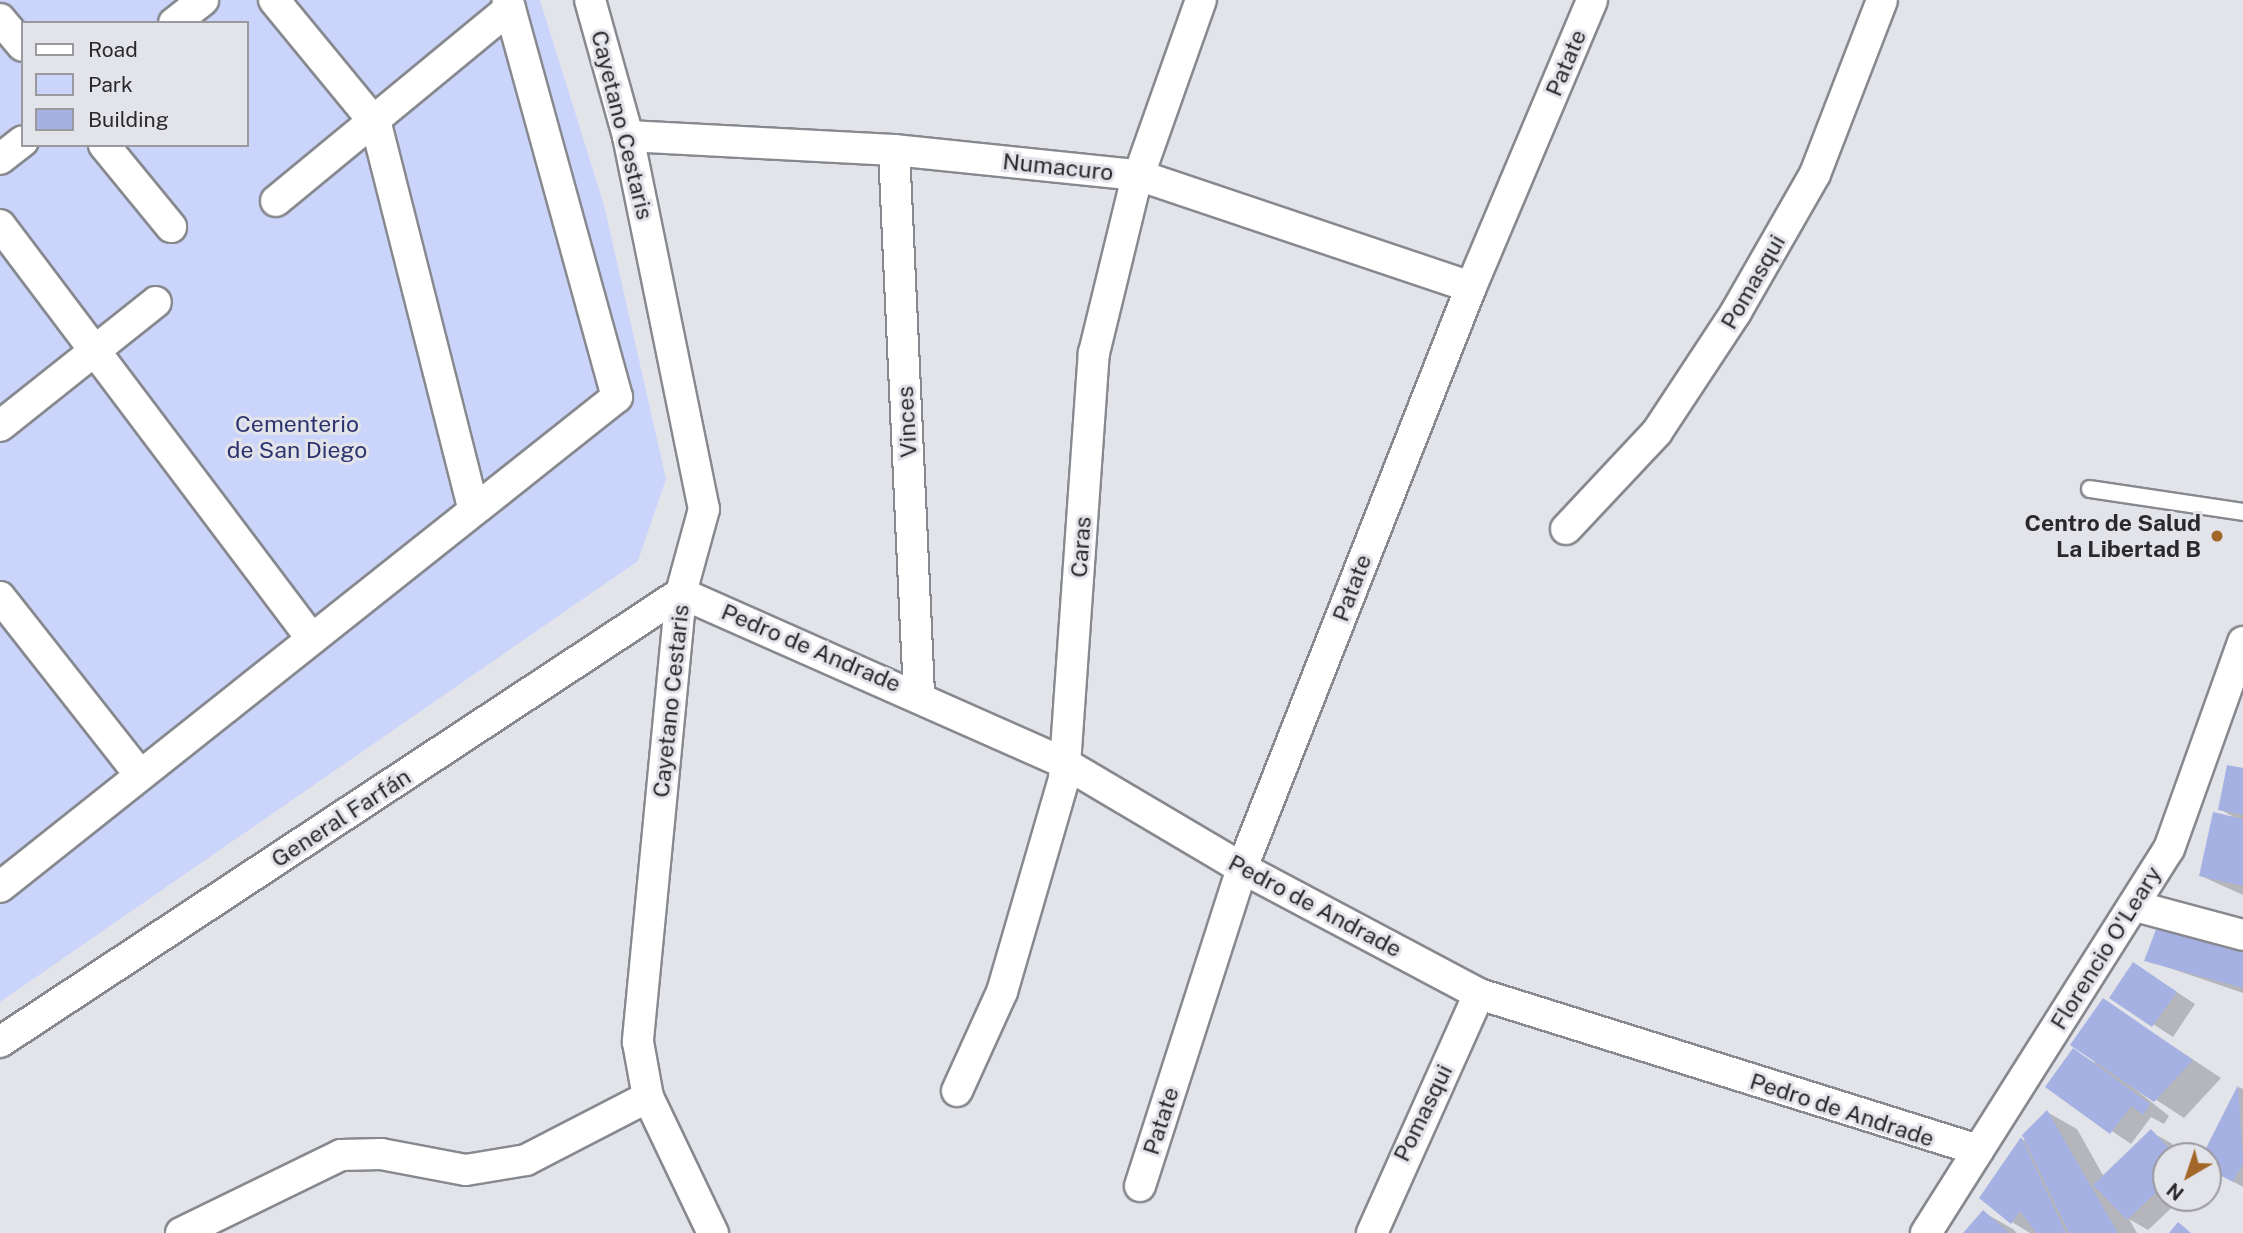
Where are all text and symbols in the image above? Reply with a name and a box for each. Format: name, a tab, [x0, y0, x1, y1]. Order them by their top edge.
legend	[21, 21, 248, 147]
street label: Patate	[1540, 26, 1592, 100]
street label: Cayetano Cestaris	[585, 28, 659, 222]
text: Road	[88, 37, 138, 62]
text: Park	[88, 72, 133, 97]
text: Building	[88, 107, 169, 132]
street label: Numacuro	[1001, 147, 1115, 187]
street label: Pomasqui	[1715, 230, 1791, 334]
street label: Vinces	[891, 386, 923, 458]
park label: Cementerio de San Diego	[227, 410, 367, 464]
place label: Centro de Salud La Libertad B	[2024, 509, 2201, 563]
street label: Caras	[1065, 516, 1097, 578]
marker: Centro de Salud La Libertad B	[2207, 526, 2227, 546]
street label: Patate	[1327, 551, 1377, 625]
street label: Pedro de Andrade	[717, 598, 905, 698]
street label: Cayetano Cestaris	[647, 603, 695, 799]
street label: General Farfán	[266, 763, 416, 873]
street label: Pedro de Andrade	[1223, 849, 1407, 963]
street label: Florencio O'Leary	[2045, 861, 2167, 1035]
street label: Pomasqui	[1388, 1060, 1458, 1166]
street label: Pedro de Andrade	[1746, 1067, 1938, 1153]
street label: Patate	[1137, 1084, 1185, 1158]
north arrow	[2152, 1142, 2222, 1212]
text: N	[2162, 1179, 2188, 1205]

